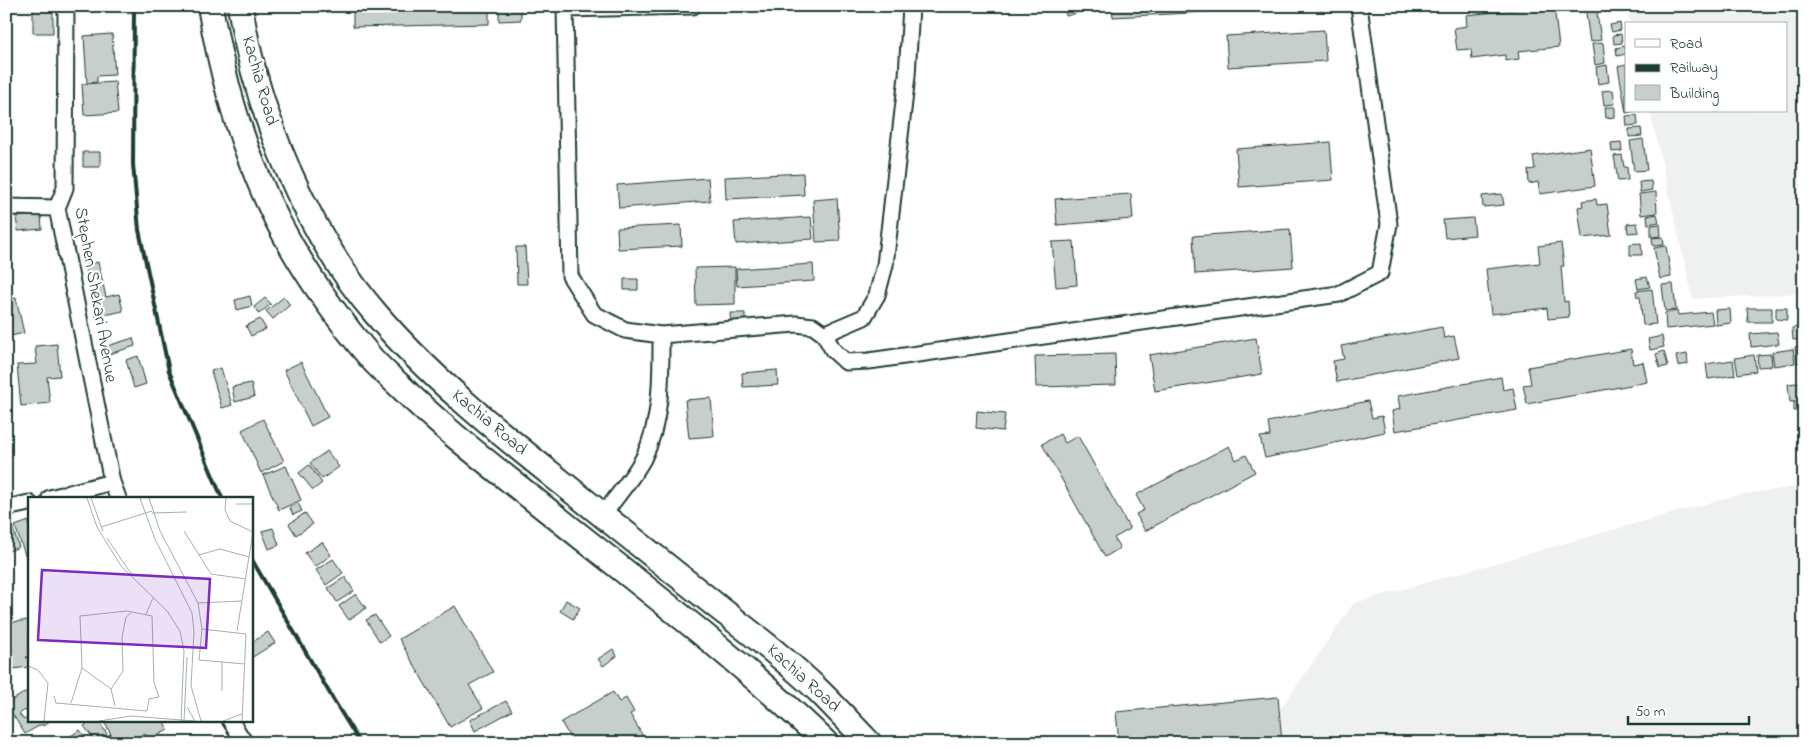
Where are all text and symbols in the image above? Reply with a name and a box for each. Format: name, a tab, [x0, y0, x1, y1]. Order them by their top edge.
legend	[1625, 22, 1788, 112]
street label: Kachia Road	[234, 33, 284, 129]
text: Road	[1670, 33, 1703, 55]
text: Railway	[1670, 57, 1718, 80]
text: Building	[1669, 83, 1719, 106]
street label: Stephen Shekari Avenue	[67, 205, 123, 386]
street label: Kachia Road	[446, 384, 532, 462]
inset map	[28, 497, 252, 722]
street label: Kachia Road	[760, 639, 846, 719]
scale bar	[1628, 694, 1749, 726]
text: 50 m	[1635, 701, 1666, 723]

